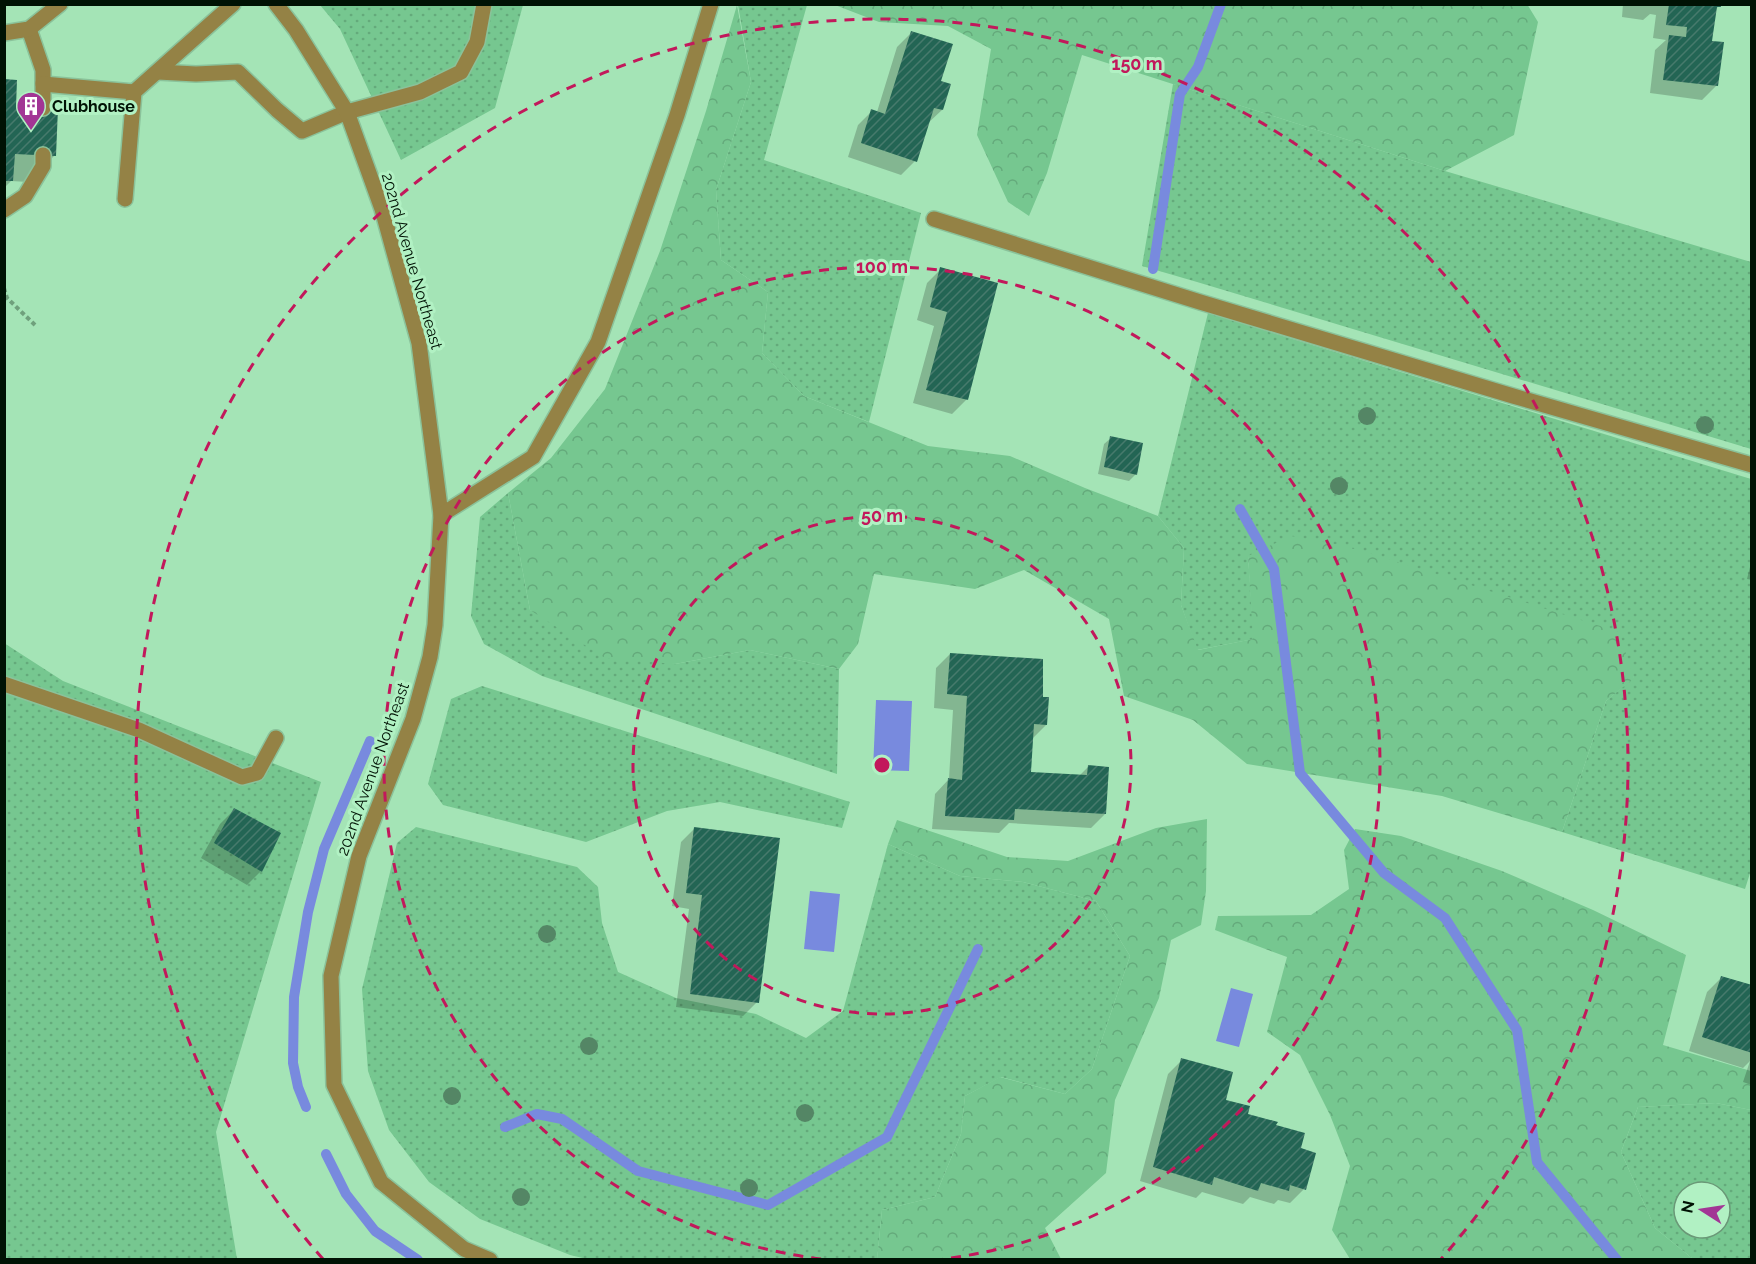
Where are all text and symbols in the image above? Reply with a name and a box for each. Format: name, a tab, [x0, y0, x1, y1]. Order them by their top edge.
text: 150 m	[1112, 53, 1163, 74]
building icon: Clubhouse	[15, 90, 47, 132]
place label: Clubhouse	[52, 97, 135, 116]
street label: 202nd Avenue Northeast	[378, 171, 447, 352]
text: 100 m	[856, 256, 908, 277]
text: 50 m	[861, 505, 903, 526]
street label: 202nd Avenue Northeast	[333, 679, 413, 858]
centre of rings	[872, 755, 892, 775]
north arrow	[1672, 1180, 1732, 1240]
text: N	[1677, 1199, 1698, 1215]

